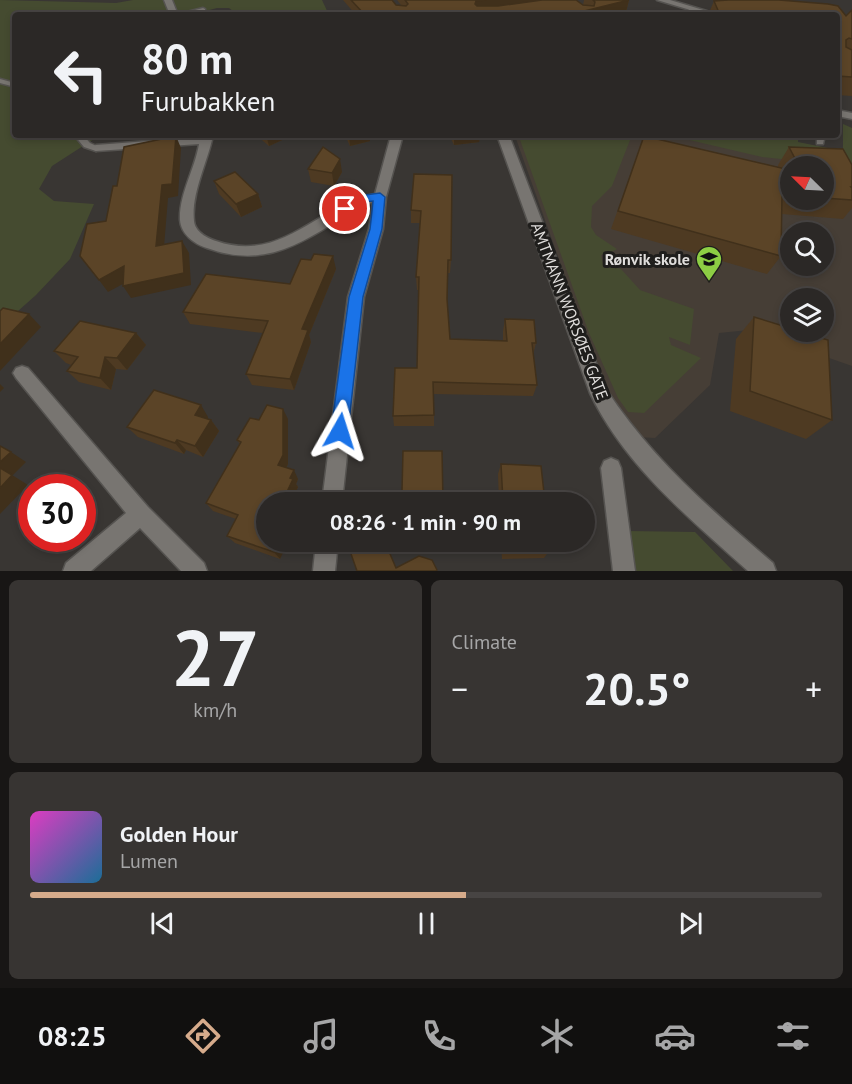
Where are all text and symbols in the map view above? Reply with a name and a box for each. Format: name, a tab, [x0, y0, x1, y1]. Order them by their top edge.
text: 80 m	[141, 31, 233, 86]
icon: left	[42, 36, 120, 114]
text: Furubakken	[141, 84, 275, 118]
north arrow	[780, 156, 834, 210]
map controls	[780, 156, 834, 342]
pin	[319, 183, 370, 234]
icon: arrive	[328, 192, 361, 225]
street label: AMTMANN WORSØES GATE	[527, 220, 613, 402]
button: search	[780, 222, 834, 276]
school or university icon: Rønvik skole	[694, 244, 724, 282]
place label: Rønvik skole	[605, 249, 690, 269]
button: layers	[780, 288, 834, 342]
position arrow	[308, 399, 372, 463]
speed limit sign: 30	[18, 474, 96, 552]
text: 08:26 · 1 min · 90 m	[330, 508, 521, 536]
text: 27	[171, 607, 259, 708]
text: Climate	[452, 629, 517, 655]
text: 20.5°	[583, 659, 690, 717]
text: −	[452, 667, 468, 710]
text: +	[805, 667, 822, 710]
text: km/h	[193, 697, 237, 723]
text: Golden Hour	[120, 820, 238, 848]
text: Lumen	[120, 848, 178, 874]
icon: previous	[146, 907, 179, 940]
icon: pause	[410, 907, 443, 940]
icon: next	[674, 907, 707, 940]
icon: directions	[182, 1015, 224, 1057]
icon: music	[300, 1015, 342, 1057]
icon: phone	[418, 1015, 460, 1057]
icon: climate	[536, 1015, 578, 1057]
icon: car	[654, 1015, 696, 1057]
icon: filters	[772, 1015, 814, 1057]
text: 08:25	[38, 1019, 106, 1053]

